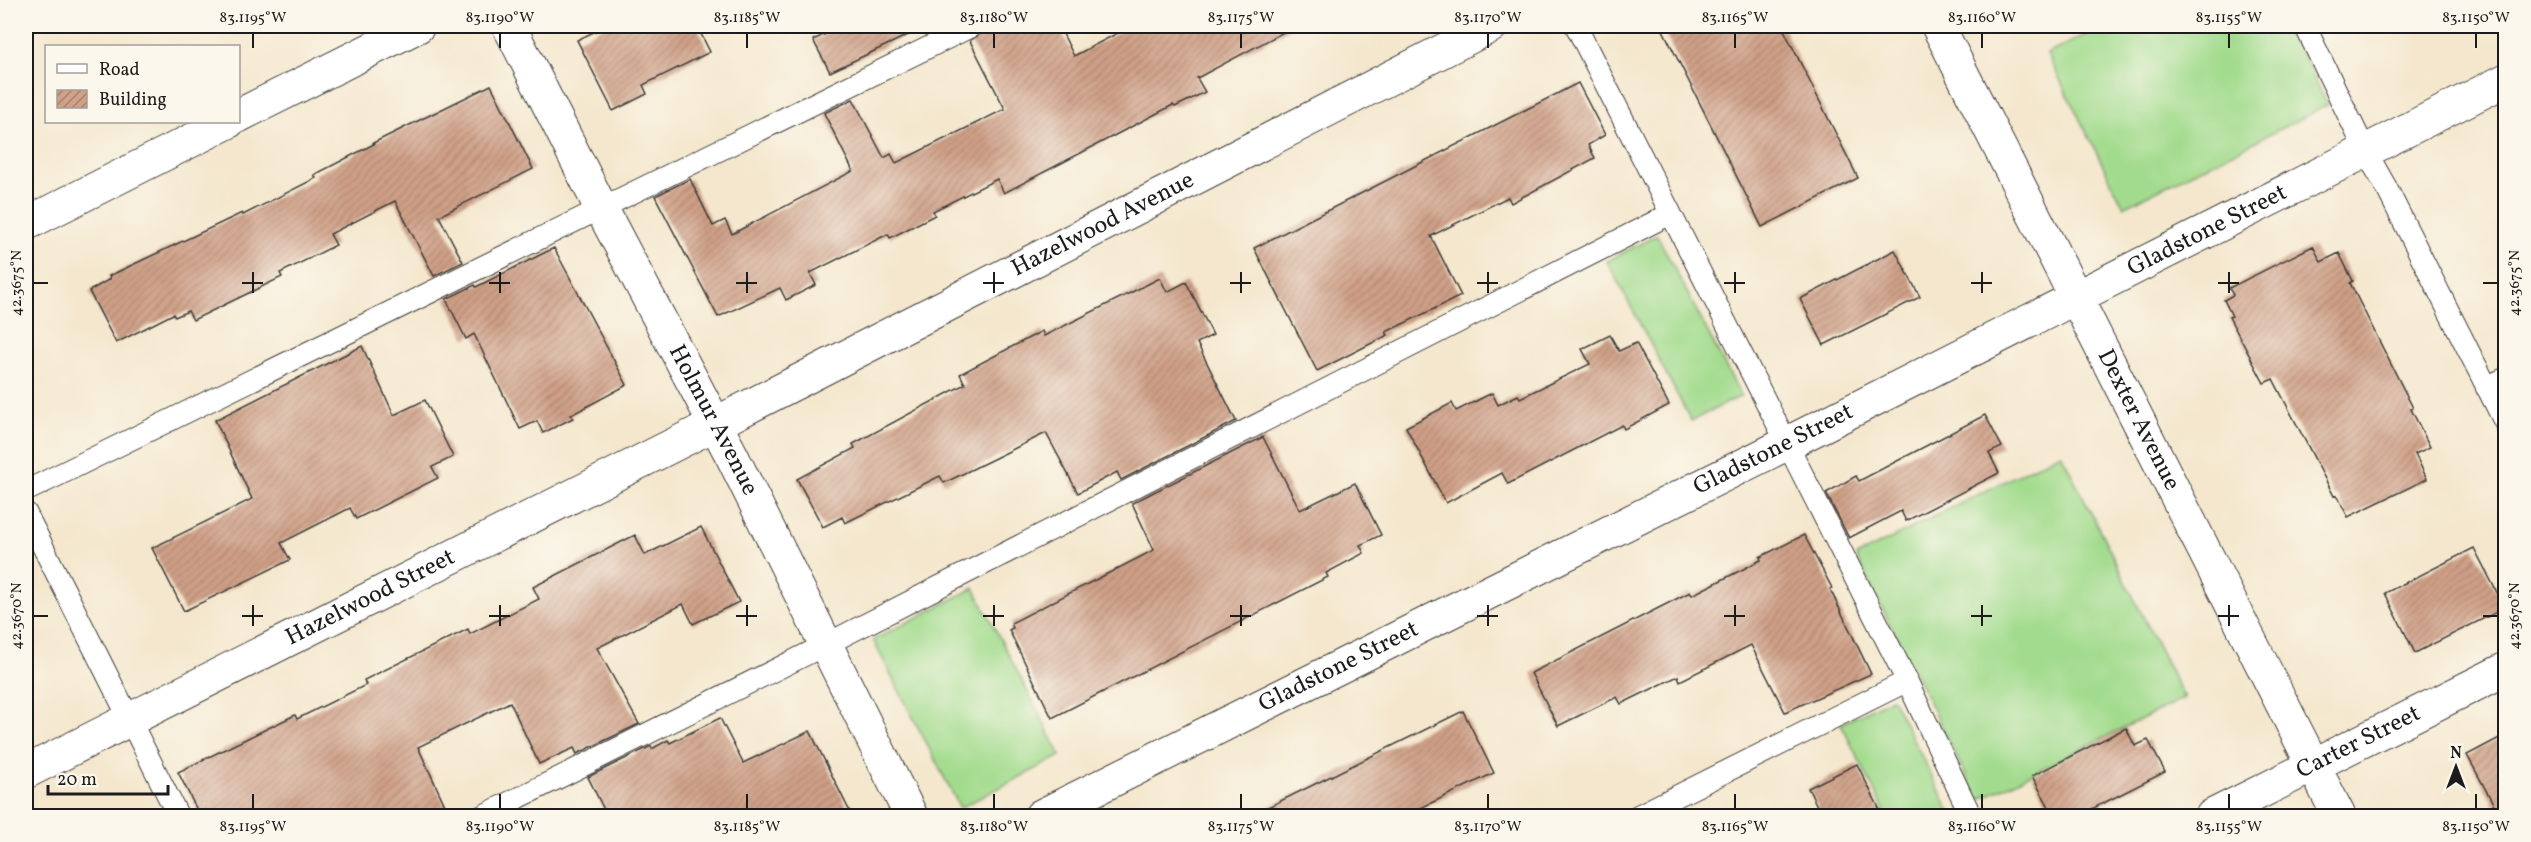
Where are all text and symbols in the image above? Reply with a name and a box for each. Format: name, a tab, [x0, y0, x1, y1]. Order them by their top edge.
text: 83.1195°W	[220, 8, 286, 29]
text: 83.1190°W	[466, 8, 534, 29]
text: 83.1185°W	[714, 8, 780, 29]
text: 83.1180°W	[960, 8, 1028, 29]
text: 83.1175°W	[1208, 8, 1274, 29]
text: 83.1170°W	[1454, 8, 1522, 29]
text: 83.1165°W	[1702, 8, 1768, 29]
text: 83.1160°W	[1948, 8, 2016, 29]
text: 83.1155°W	[2196, 8, 2262, 29]
text: 83.1150°W	[2442, 8, 2510, 29]
legend	[45, 45, 240, 123]
text: Road	[99, 58, 140, 83]
text: Building	[99, 88, 167, 113]
street label: Hazelwood Avenue	[1006, 164, 1200, 286]
street label: Gladstone Street	[2122, 176, 2293, 286]
text: 42.3675°N	[7, 250, 28, 316]
text: 42.3675°N	[2505, 250, 2526, 316]
street label: Holmur Avenue	[659, 339, 766, 502]
street label: Dexter Avenue	[2088, 344, 2188, 497]
street label: Gladstone Street	[1688, 396, 1860, 504]
street label: Hazelwood Street	[280, 541, 461, 655]
text: 42.3670°N	[7, 582, 28, 650]
text: 42.3670°N	[2505, 582, 2526, 650]
street label: Gladstone Street	[1253, 613, 1425, 722]
street label: Carter Street	[2291, 697, 2427, 788]
north arrow	[2426, 737, 2486, 797]
text: N	[2450, 743, 2462, 765]
scale bar	[48, 758, 168, 796]
text: 20 m	[57, 768, 97, 793]
text: 83.1195°W	[220, 817, 286, 838]
text: 83.1190°W	[466, 817, 534, 838]
text: 83.1185°W	[714, 817, 780, 838]
text: 83.1180°W	[960, 817, 1028, 838]
text: 83.1175°W	[1208, 817, 1274, 838]
text: 83.1170°W	[1454, 817, 1522, 838]
text: 83.1165°W	[1702, 817, 1768, 838]
text: 83.1160°W	[1948, 817, 2016, 838]
text: 83.1155°W	[2196, 817, 2262, 838]
text: 83.1150°W	[2442, 817, 2510, 838]

